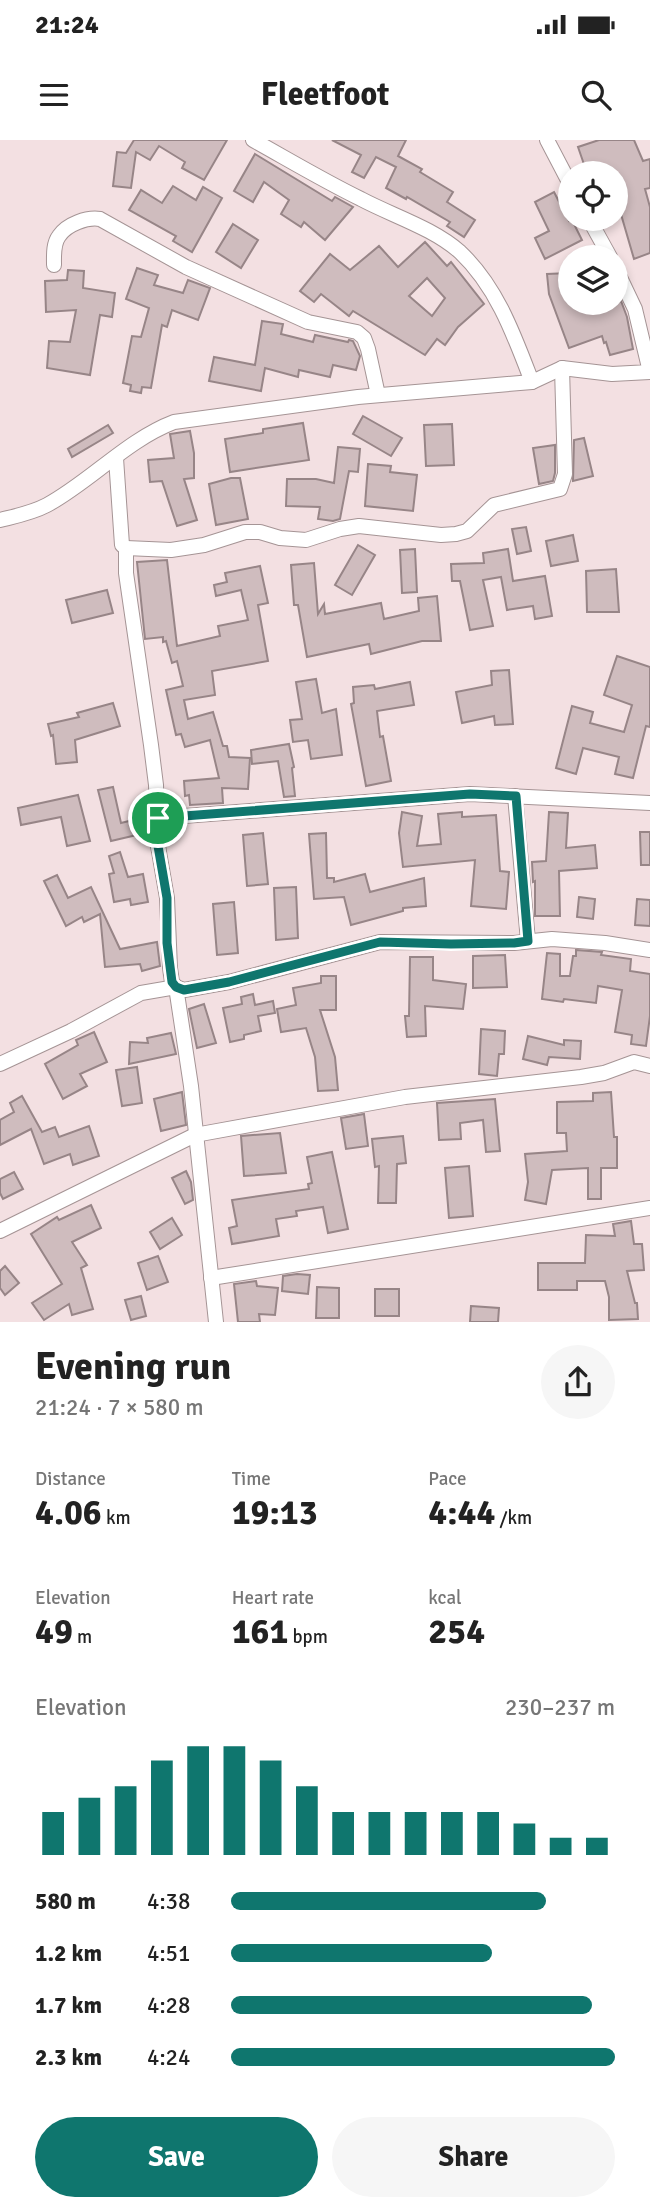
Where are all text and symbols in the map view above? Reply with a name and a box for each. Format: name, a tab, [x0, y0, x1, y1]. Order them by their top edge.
text: 21:24	[35, 9, 99, 41]
text: Fleetfoot	[261, 75, 389, 114]
icon: menu	[35, 76, 73, 114]
icon: search	[577, 76, 615, 114]
map controls	[558, 161, 628, 315]
button: locate	[558, 161, 628, 231]
button: layers	[558, 245, 628, 315]
pin	[128, 788, 188, 848]
icon: arrive	[139, 799, 177, 837]
text: Evening run	[35, 1343, 231, 1390]
button: share	[541, 1345, 615, 1419]
text: 21:24 · 7 × 580 m	[35, 1393, 204, 1422]
text: Distance	[35, 1467, 106, 1491]
text: Time	[232, 1467, 271, 1491]
text: Pace	[428, 1467, 467, 1491]
text: 4.06	[35, 1491, 102, 1534]
text: 19:13	[232, 1491, 318, 1534]
text: 4:44	[428, 1491, 495, 1534]
text: km	[102, 1506, 131, 1530]
text: /km	[495, 1506, 532, 1530]
text: Elevation	[35, 1586, 111, 1610]
text: Heart rate	[232, 1586, 314, 1610]
text: kcal	[428, 1586, 462, 1610]
text: 49	[35, 1610, 73, 1653]
text: 161	[232, 1610, 288, 1653]
text: 254	[428, 1610, 485, 1653]
text: m	[73, 1625, 92, 1649]
text: bpm	[288, 1625, 328, 1649]
text: Elevation	[35, 1693, 127, 1722]
text: 230–237 m	[505, 1693, 615, 1722]
text: 580 m	[35, 1887, 96, 1916]
text: 4:38	[147, 1887, 190, 1916]
text: 1.2 km	[35, 1939, 102, 1968]
text: 4:51	[147, 1939, 190, 1968]
text: 1.7 km	[35, 1991, 102, 2020]
text: 4:28	[147, 1991, 190, 2020]
text: 2.3 km	[35, 2043, 102, 2072]
text: 4:24	[147, 2043, 190, 2072]
button: Save	[35, 2117, 318, 2197]
button: Share	[332, 2117, 615, 2197]

